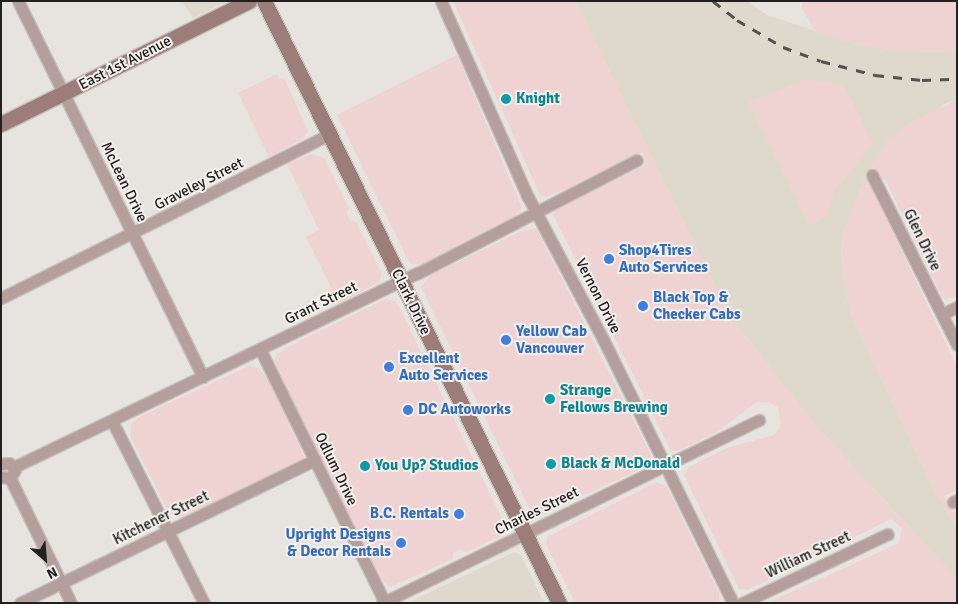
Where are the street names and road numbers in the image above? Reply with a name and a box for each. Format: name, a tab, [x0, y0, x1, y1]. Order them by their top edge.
street label: East 1st Avenue	[76, 32, 174, 94]
street label: McLean Drive	[97, 139, 151, 225]
street label: Graveley Street	[151, 154, 247, 214]
street label: Glen Drive	[899, 206, 945, 274]
street label: Vernon Drive	[571, 255, 625, 337]
street label: Clark Drive	[387, 266, 435, 338]
street label: Grant Street	[282, 278, 360, 328]
street label: Odlum Drive	[311, 430, 361, 508]
street label: Charles Street	[492, 483, 582, 539]
street label: Kitchener Street	[110, 487, 212, 549]
street label: William Street	[763, 528, 853, 582]

